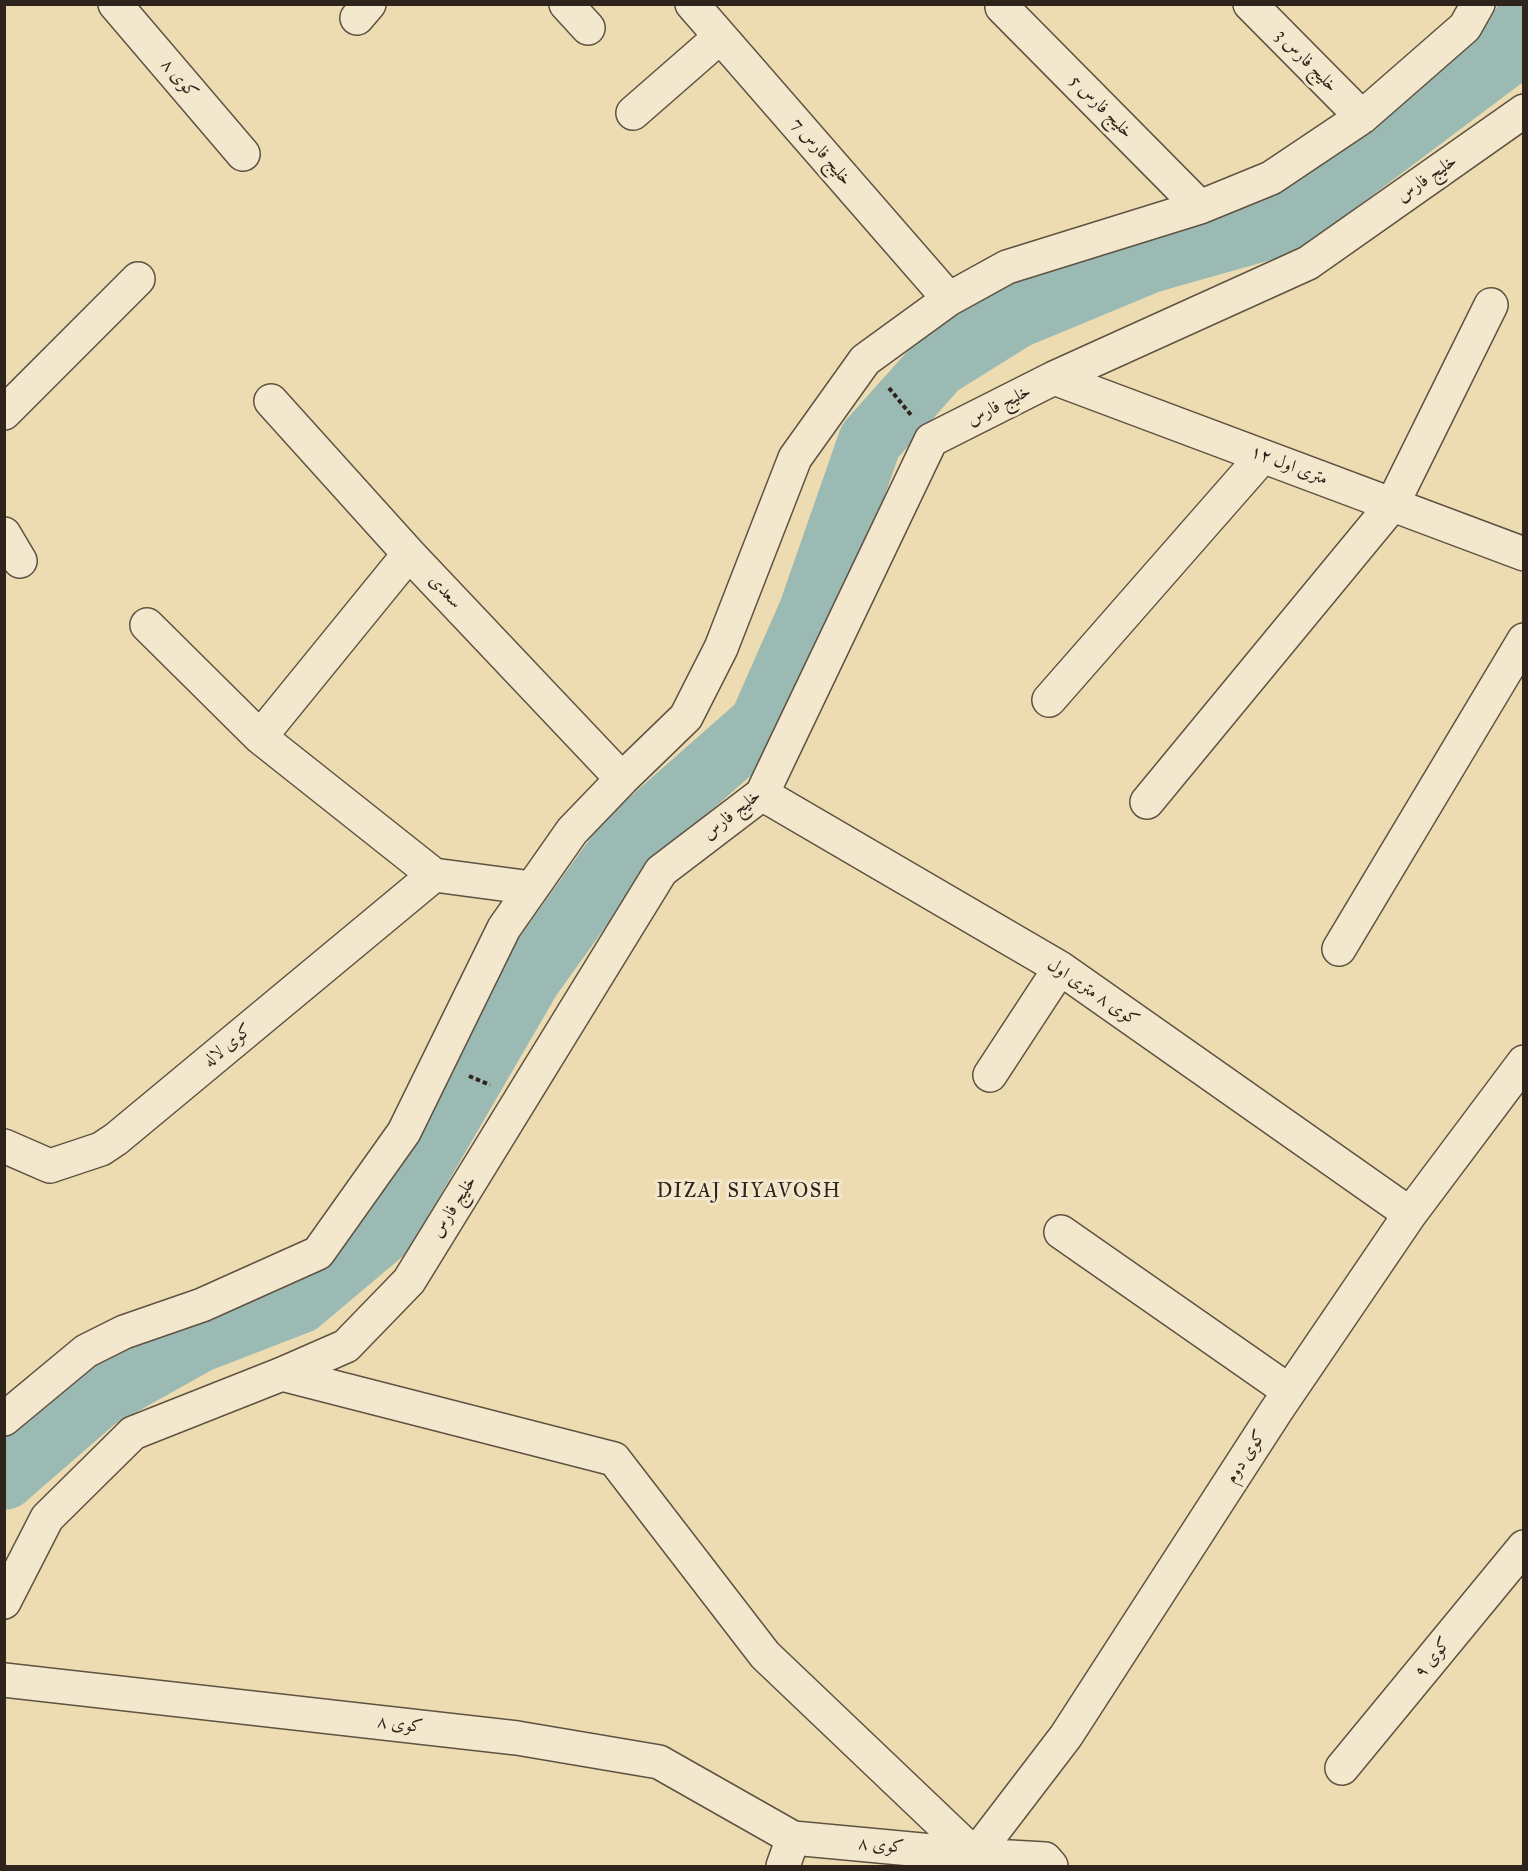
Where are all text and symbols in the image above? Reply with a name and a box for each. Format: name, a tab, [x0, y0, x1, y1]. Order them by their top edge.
street label: خلیج فارس 3	[1270, 25, 1342, 97]
street label: کوی ۸	[156, 54, 202, 104]
street label: خلیج فارس 5	[1065, 71, 1137, 143]
street label: خلیج فارس 7	[786, 114, 856, 190]
street label: خلیج فارس	[1393, 150, 1461, 208]
street label: خلیج فارس	[963, 381, 1035, 431]
street label: ۱۲ متری اول	[1247, 441, 1331, 491]
street label: سعدی	[424, 570, 466, 614]
street label: خلیج فارس	[699, 785, 765, 845]
street label: کوی ۸ متری اول	[1043, 954, 1143, 1032]
street label: کوی لاله	[199, 1019, 257, 1073]
street label: خلیج فارس	[427, 1172, 481, 1242]
district label: DIZAJ SIYAVOSH	[657, 1180, 841, 1204]
street label: کوی دوم	[1221, 1426, 1271, 1488]
street label: کوی ۹	[1410, 1633, 1456, 1683]
street label: کوی ۸	[376, 1711, 424, 1739]
street label: کوی ۸	[857, 1833, 905, 1859]

